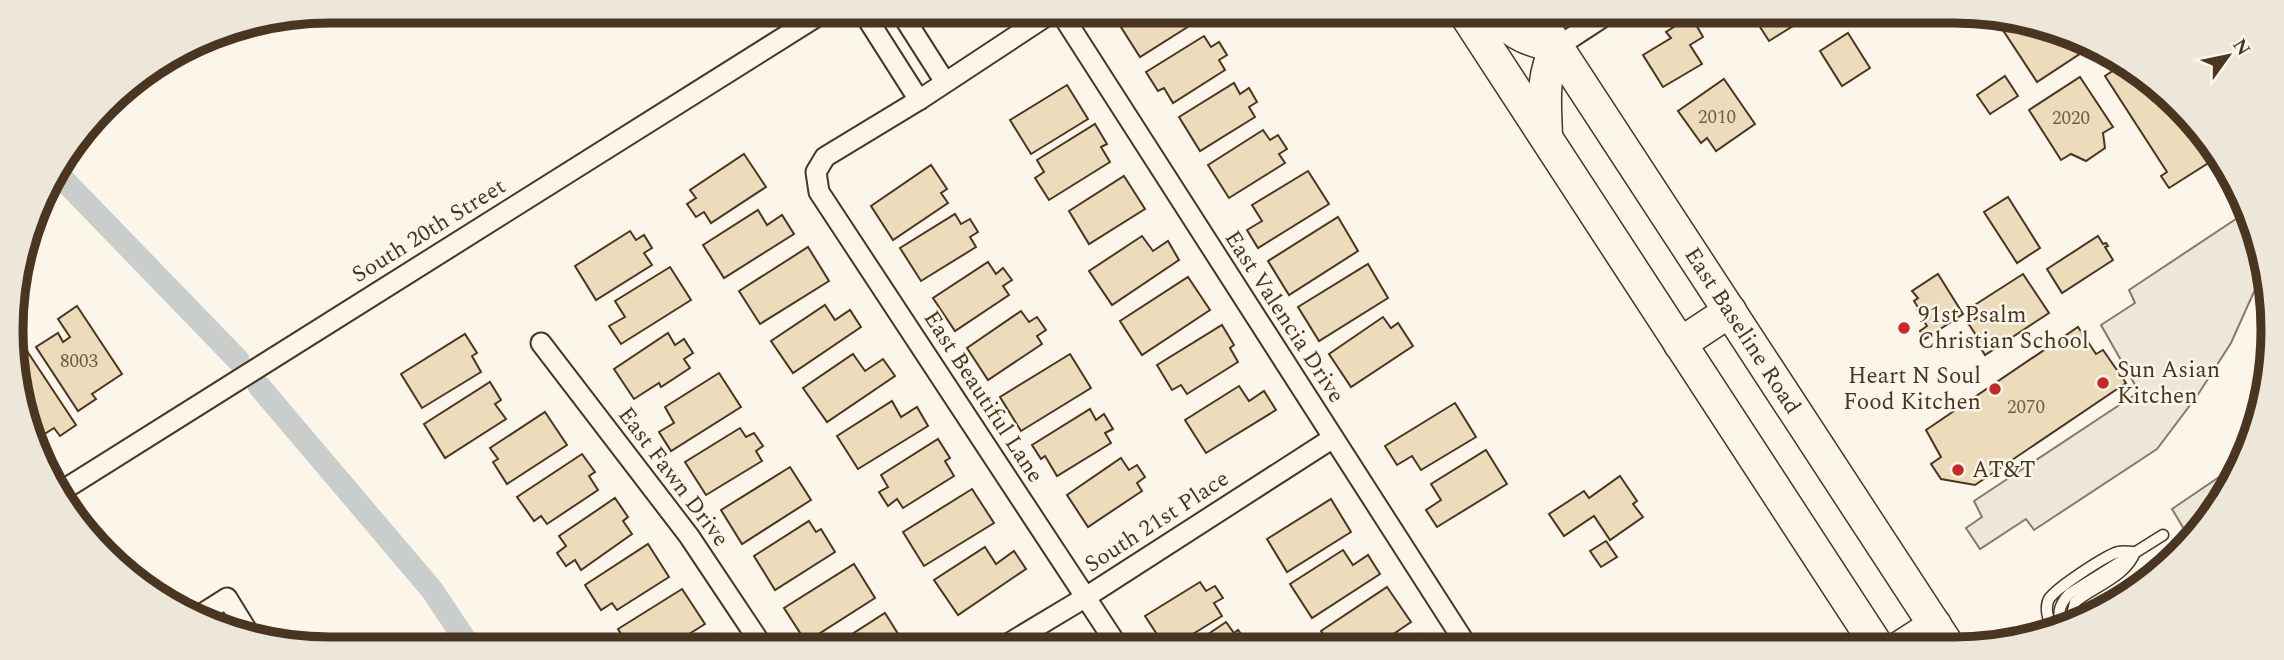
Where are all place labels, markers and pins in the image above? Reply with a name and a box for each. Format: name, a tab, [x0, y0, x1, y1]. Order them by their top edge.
place label: 91st Psalm Christian School	[1918, 298, 2089, 359]
marker: 91st Psalm Christian School	[1896, 320, 1912, 336]
place label: Sun Asian Kitchen	[2117, 353, 2220, 414]
place label: Heart N Soul Food Kitchen	[1843, 359, 1981, 420]
marker: Sun Asian Kitchen	[2095, 375, 2111, 391]
marker: Heart N Soul Food Kitchen	[1987, 381, 2003, 397]
place label: AT&T	[1972, 453, 2036, 488]
marker: AT&T	[1950, 462, 1966, 478]

